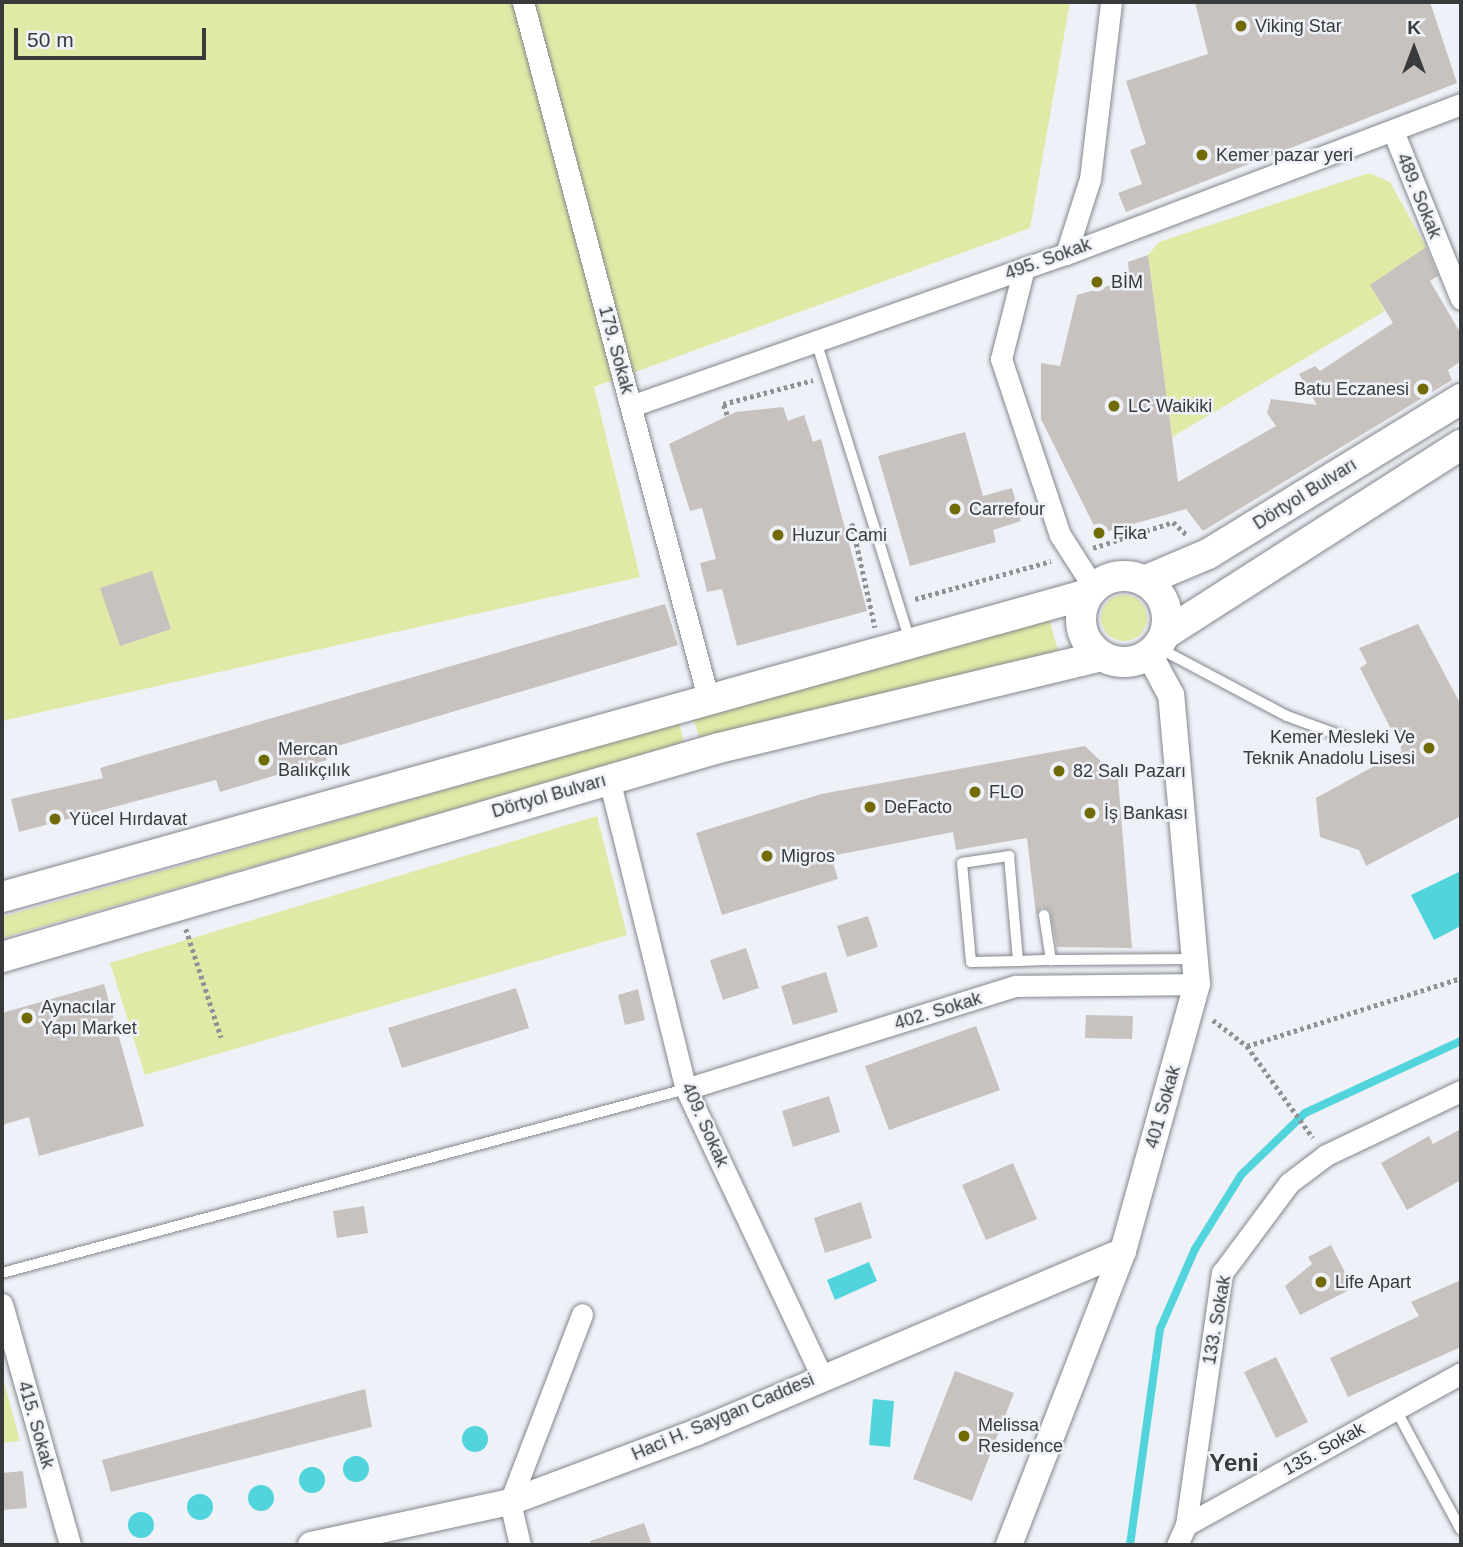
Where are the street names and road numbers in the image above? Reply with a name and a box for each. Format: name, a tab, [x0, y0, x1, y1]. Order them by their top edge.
street label: 489. Sokak	[1392, 150, 1446, 242]
street label: 495. Sokak	[1002, 233, 1094, 285]
street label: 179. Sokak	[594, 304, 638, 396]
street label: Dörtyol Bulvarı	[1249, 454, 1361, 534]
street label: Dörtyol Bulvarı	[489, 769, 609, 823]
street label: 402. Sokak	[892, 988, 984, 1034]
street label: 401 Sokak	[1141, 1063, 1185, 1151]
street label: 409. Sokak	[677, 1079, 733, 1171]
street label: 133. Sokak	[1199, 1274, 1235, 1366]
street label: Haci H. Saygan Caddesi	[629, 1369, 817, 1465]
street label: 415. Sokak	[13, 1379, 59, 1471]
street label: 135. Sokak	[1279, 1418, 1369, 1480]

